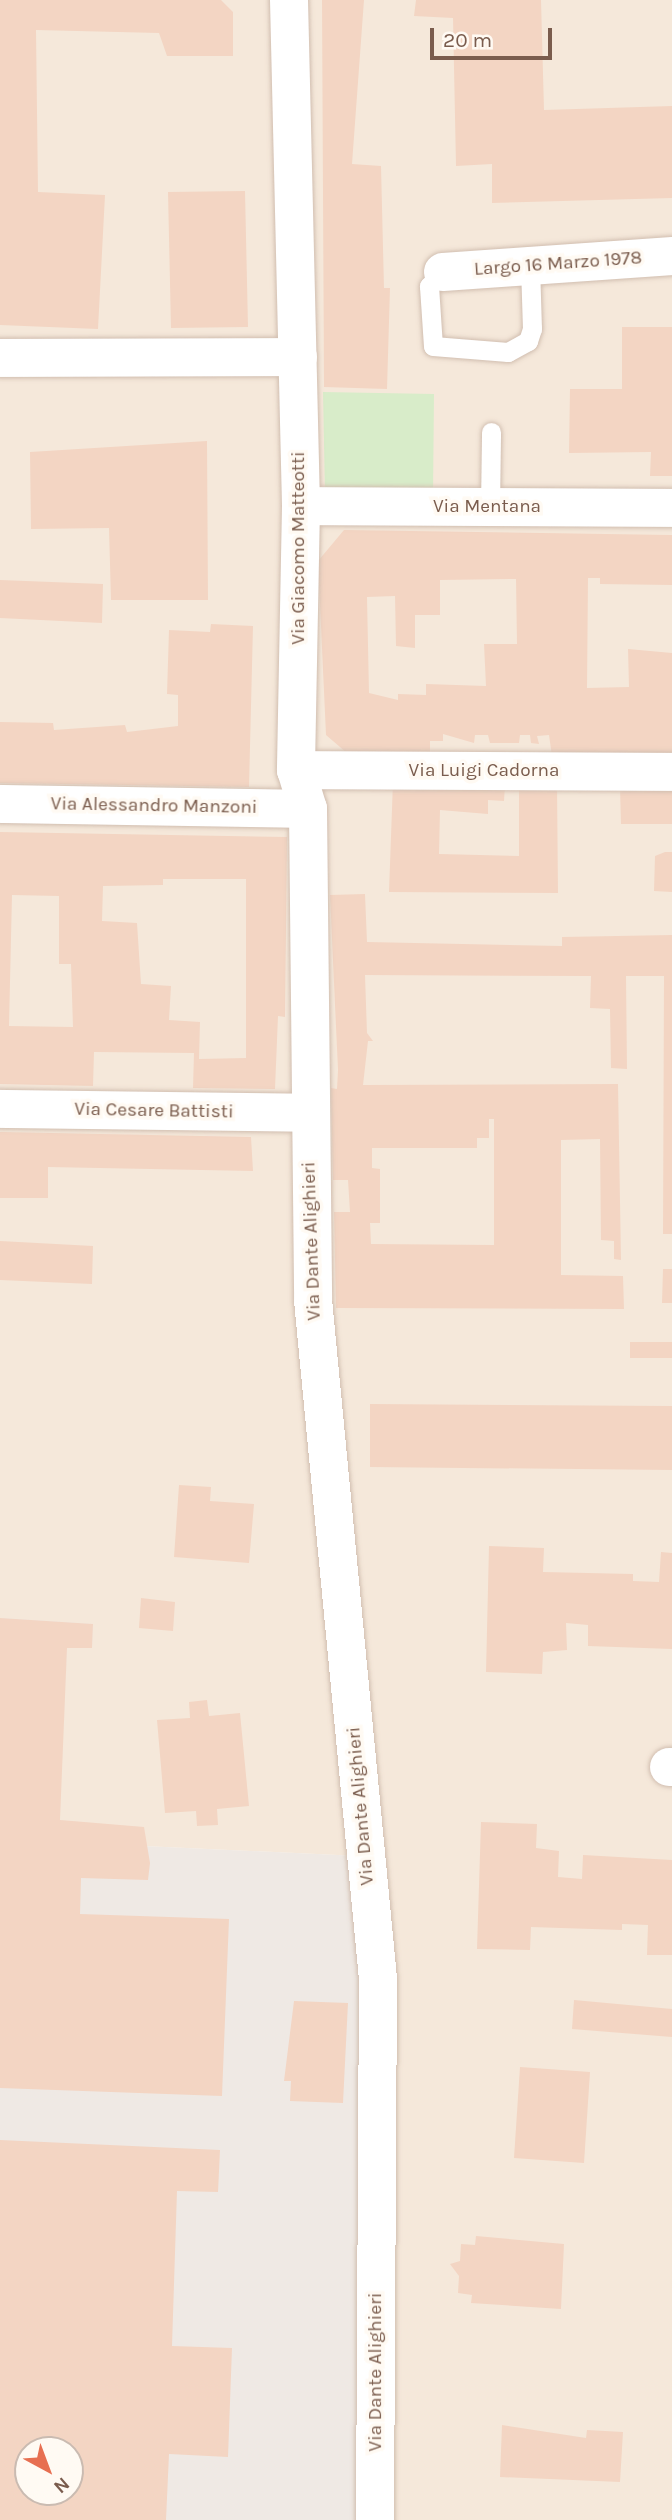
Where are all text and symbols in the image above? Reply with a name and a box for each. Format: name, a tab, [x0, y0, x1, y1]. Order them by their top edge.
scale bar	[434, 14, 556, 58]
text: 20 m	[443, 28, 492, 52]
street label: Largo 16 Marzo 1978	[473, 247, 643, 281]
street label: Via Giacomo Matteotti	[288, 451, 310, 645]
street label: Via Mentana	[433, 496, 541, 518]
street label: Via Luigi Cadorna	[409, 760, 559, 782]
street label: Via Alessandro Manzoni	[50, 793, 258, 819]
street label: Via Cesare Battisti	[74, 1098, 234, 1124]
street label: Via Dante Alighieri	[298, 1161, 326, 1321]
street label: Via Dante Alighieri	[343, 1726, 379, 1886]
street label: Via Dante Alighieri	[365, 2292, 387, 2452]
north arrow	[14, 2436, 84, 2506]
text: N	[49, 2473, 74, 2498]

